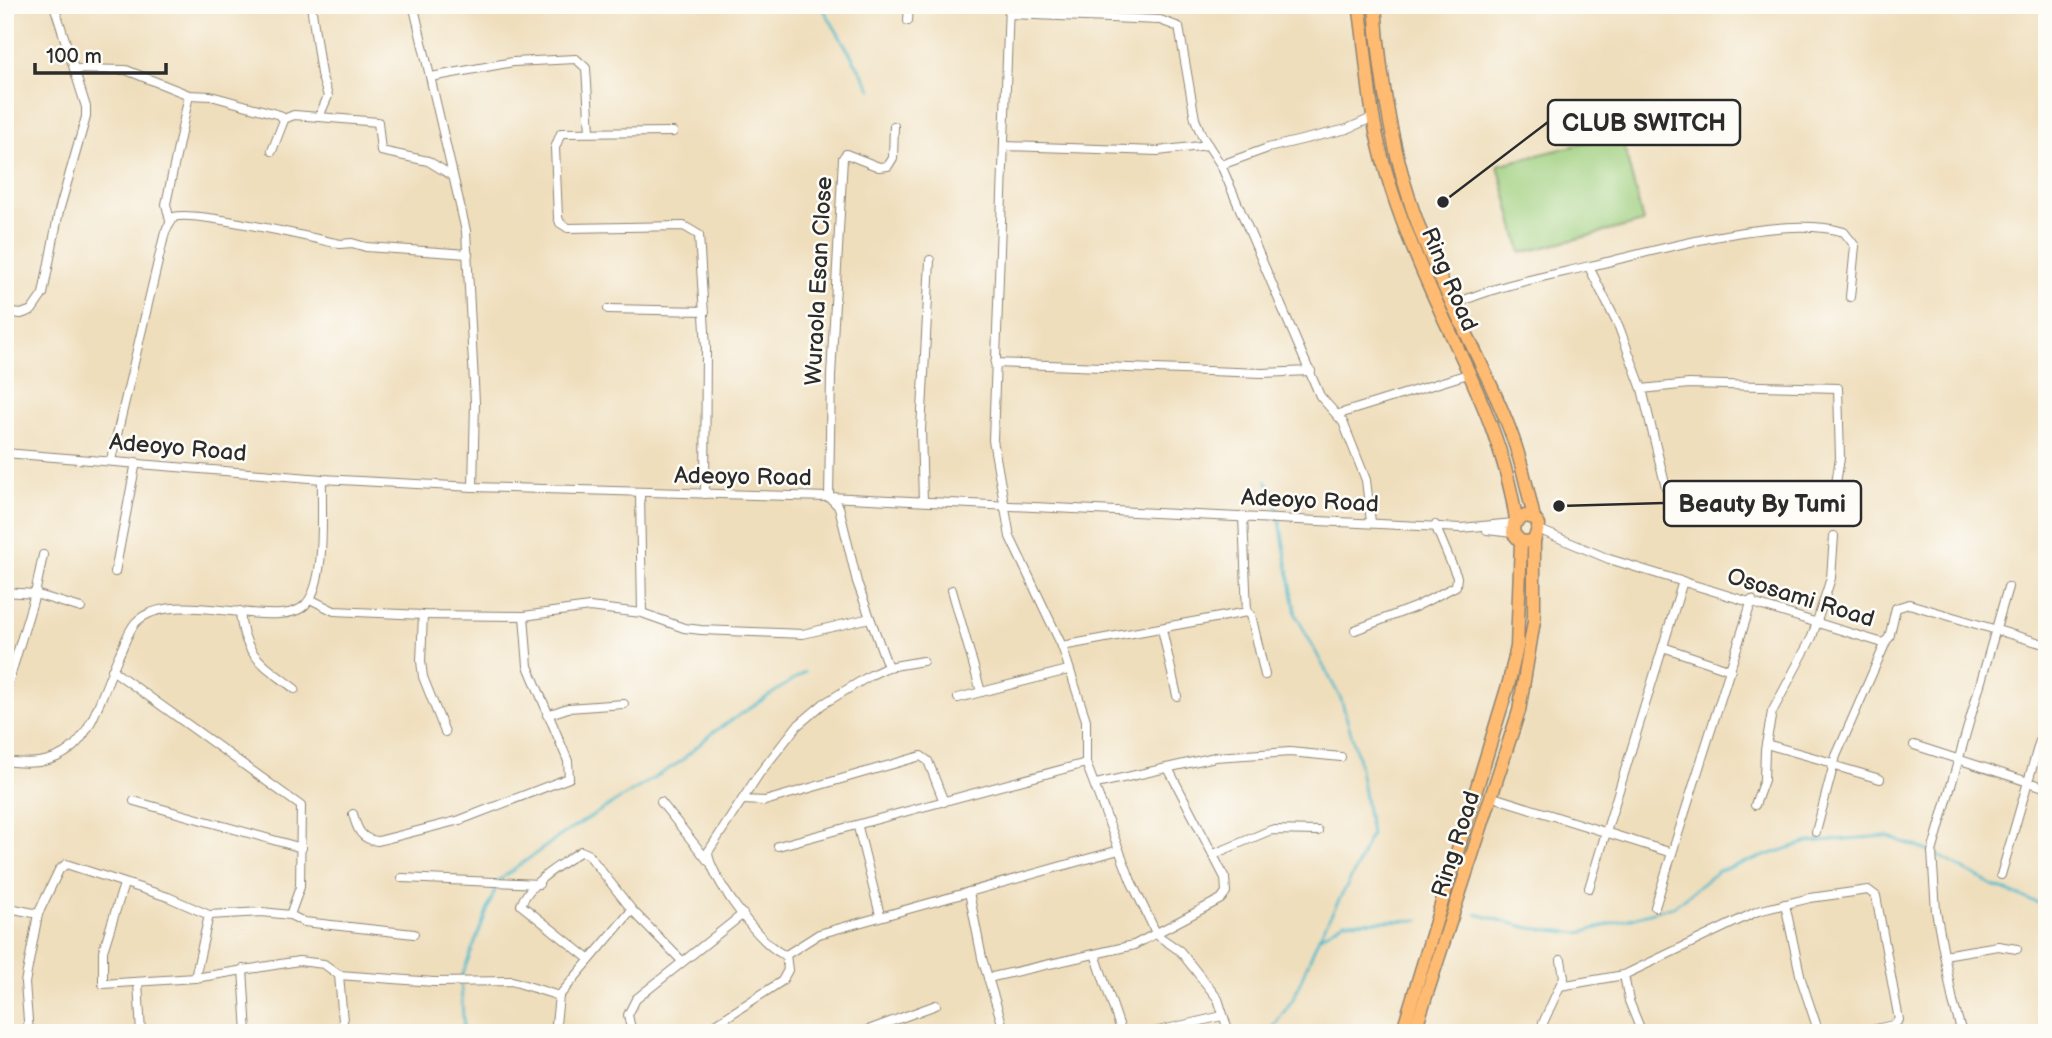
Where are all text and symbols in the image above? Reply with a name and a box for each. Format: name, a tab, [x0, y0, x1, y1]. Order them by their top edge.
scale bar	[35, 32, 166, 76]
text: 100 m	[46, 44, 102, 69]
callout: CLUB SWITCH	[1548, 100, 1740, 145]
text: CLUB SWITCH	[1562, 109, 1726, 138]
street label: Wuraola Esan Close	[800, 176, 838, 386]
street label: Ring Road	[1415, 223, 1483, 335]
street label: Adeoyo Road	[108, 428, 248, 468]
street label: Adeoyo Road	[674, 462, 812, 492]
callout: Beauty By Tumi	[1664, 481, 1861, 526]
street label: Adeoyo Road	[1240, 483, 1380, 519]
text: Beauty By Tumi	[1678, 490, 1846, 519]
street label: Ososami Road	[1724, 562, 1878, 634]
street label: Ring Road	[1426, 788, 1486, 901]

